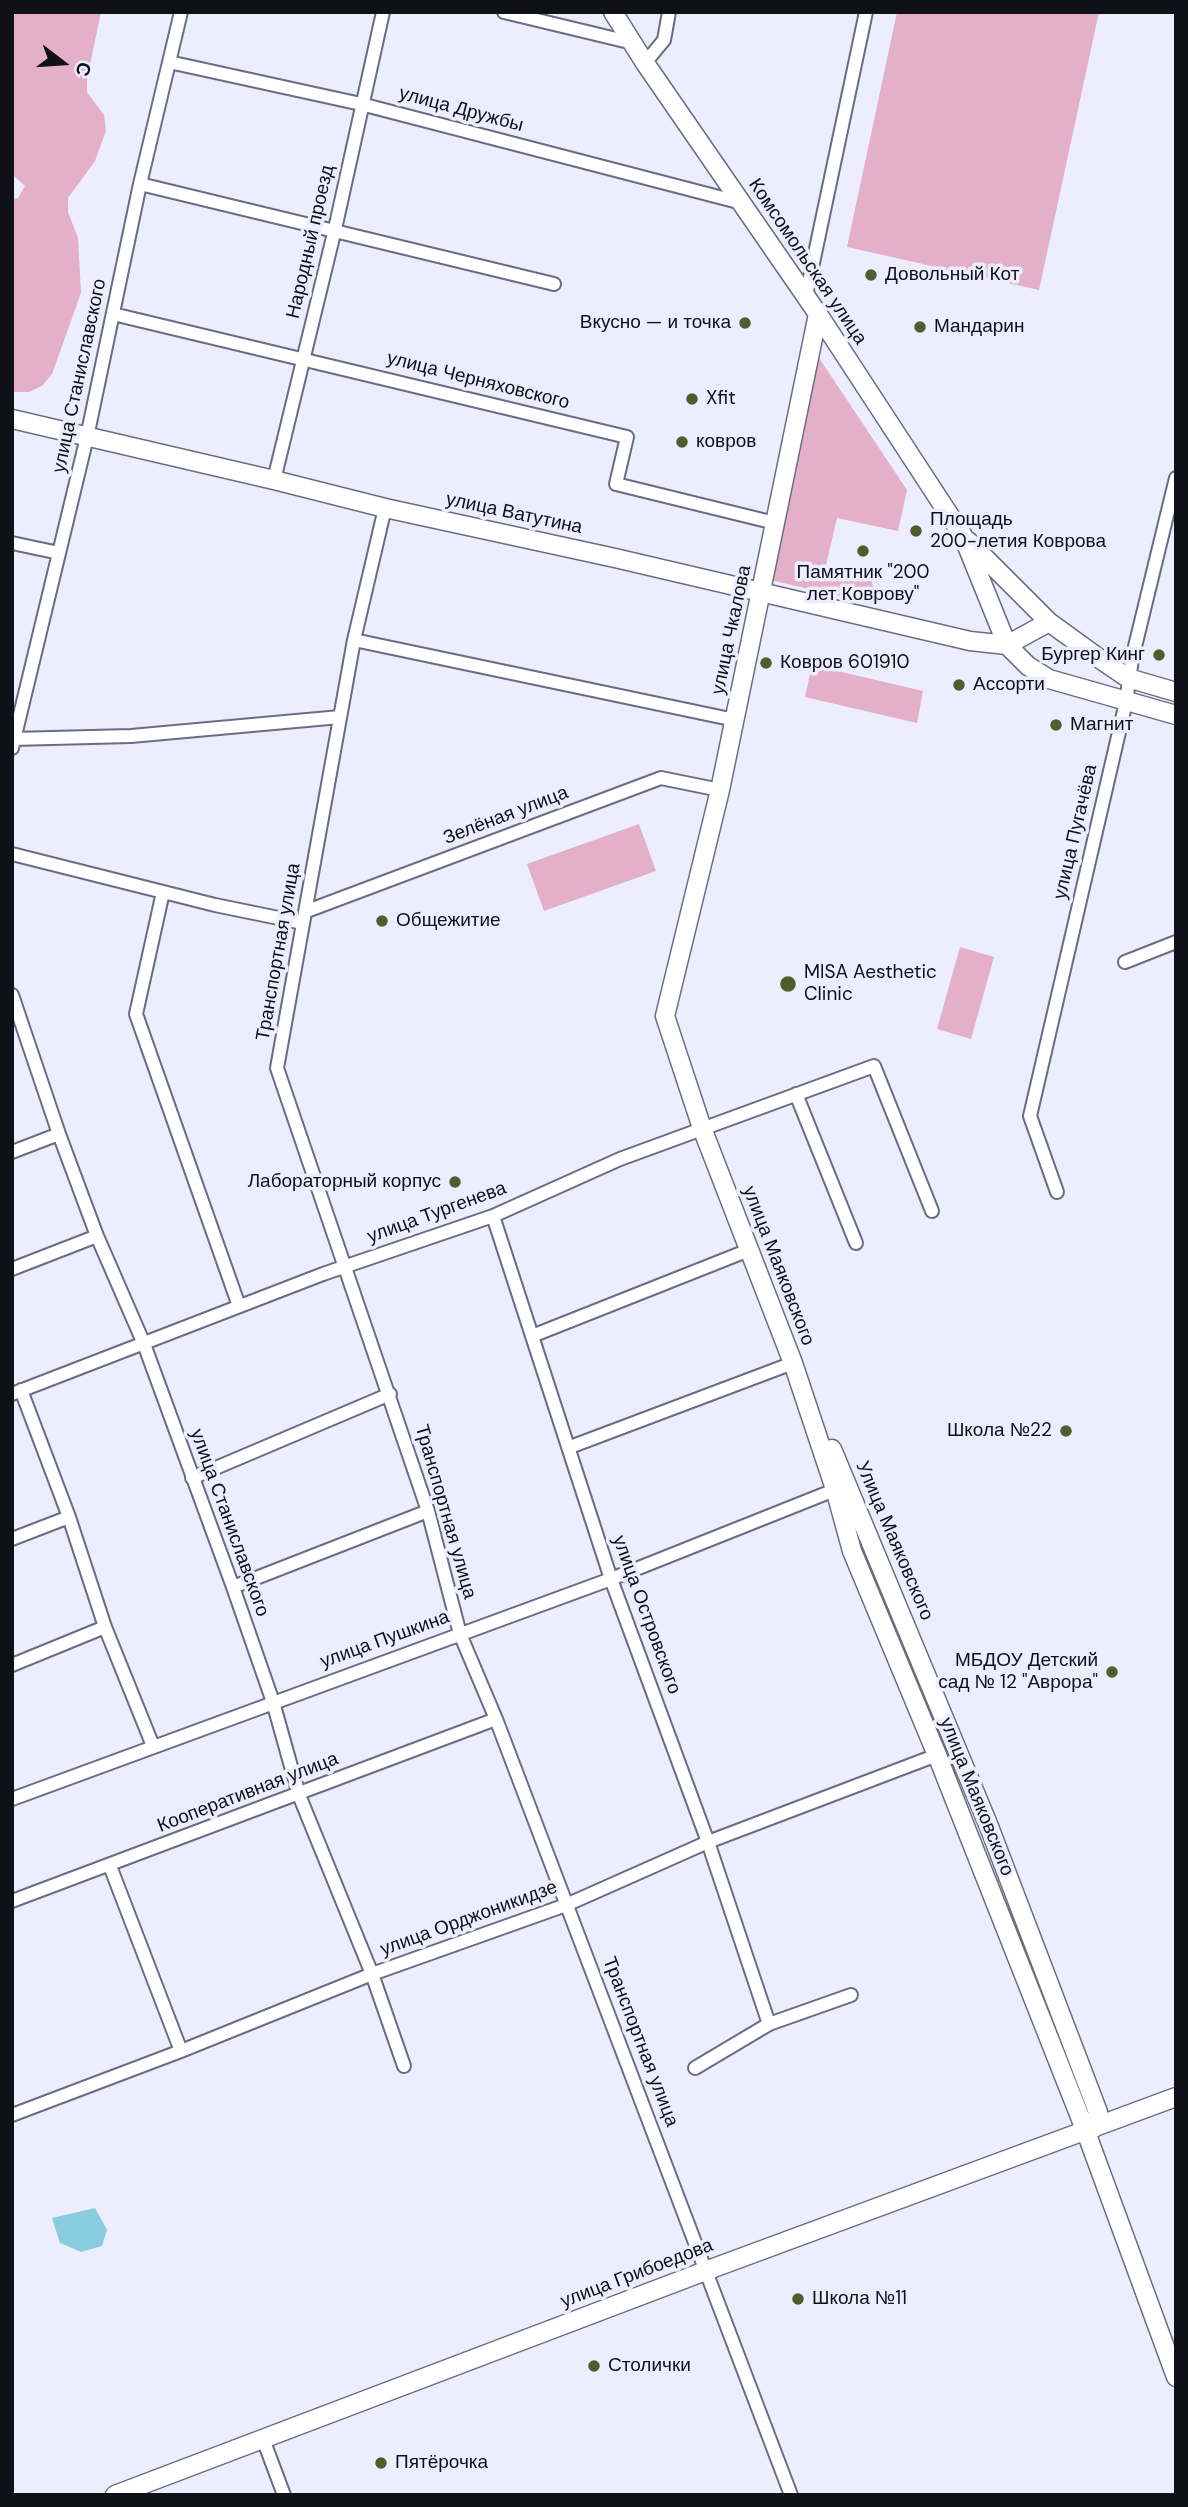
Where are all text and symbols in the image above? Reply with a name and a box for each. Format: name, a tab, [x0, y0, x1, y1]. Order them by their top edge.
north arrow	[28, 28, 98, 98]
text: С	[70, 59, 98, 80]
street label: улица Дружбы	[396, 82, 526, 138]
street label: Народный проезд	[282, 163, 340, 321]
street label: Комсомольская улица	[743, 175, 871, 349]
place label: Довольный Кот	[885, 264, 1019, 286]
marker: Довольный Кот	[863, 267, 879, 283]
street label: улица Станиславского	[48, 277, 112, 475]
place label: Вкусно — и точка	[580, 312, 731, 334]
marker: Вкусно — и точка	[737, 315, 753, 331]
place label: Мандарин	[934, 316, 1024, 338]
marker: Мандарин	[912, 319, 928, 335]
street label: улица Черняховского	[384, 347, 572, 415]
place label: Xfit	[706, 388, 736, 410]
marker: Xfit	[684, 391, 700, 407]
place label: ковров	[696, 431, 756, 453]
marker: ковров	[674, 434, 690, 450]
street label: улица Ватутина	[444, 488, 584, 540]
place label: Площадь 200-летия Коврова	[930, 509, 1106, 553]
marker: Площадь 200-летия Коврова	[908, 523, 924, 539]
marker: Памятник "200 лет Коврову"	[855, 543, 871, 559]
place label: Памятник "200 лет Коврову"	[796, 562, 930, 606]
street label: улица Чкалова	[707, 563, 757, 697]
place label: Бургер Кинг	[1041, 644, 1145, 666]
marker: Бургер Кинг	[1151, 647, 1167, 663]
place label: Ковров 601910	[780, 652, 909, 674]
marker: Ковров 601910	[758, 655, 774, 671]
place label: Ассорти	[973, 674, 1045, 696]
marker: Ассорти	[951, 677, 967, 693]
place label: Магнит	[1070, 714, 1133, 736]
marker: Магнит	[1048, 717, 1064, 733]
street label: улица Пугачёва	[1049, 762, 1103, 902]
street label: Зелёная улица	[440, 782, 572, 850]
street label: Транспортная улица	[252, 861, 306, 1043]
place label: Общежитие	[396, 910, 501, 932]
marker: Общежитие	[374, 913, 390, 929]
place label: MISA Aesthetic Clinic	[804, 962, 937, 1006]
marker: MISA Aesthetic Clinic	[778, 974, 798, 994]
place label: Лабораторный корпус	[248, 1171, 441, 1193]
marker: Лабораторный корпус	[447, 1174, 463, 1190]
street label: улица Тургенева	[364, 1177, 510, 1249]
street label: улица Маяковского	[737, 1183, 819, 1349]
place label: Школа №22	[947, 1420, 1052, 1442]
street label: Транспортная улица	[409, 1422, 481, 1602]
marker: Школа №22	[1058, 1423, 1074, 1439]
street label: улица Станиславского	[184, 1426, 274, 1620]
street label: Улица Маяковского	[850, 1458, 938, 1624]
street label: улица Островского	[607, 1533, 685, 1697]
street label: улица Пушкина	[317, 1606, 453, 1674]
place label: МБДОУ Детский сад № 12 "Аврора"	[938, 1650, 1098, 1694]
marker: МБДОУ Детский сад № 12 "Аврора"	[1104, 1664, 1120, 1680]
street label: улица Маяковского	[934, 1714, 1018, 1880]
street label: Кооперативная улица	[154, 1748, 342, 1838]
street label: улица Орджоникидзе	[377, 1876, 561, 1962]
street label: Транспортная улица	[597, 1954, 683, 2130]
street label: улица Грибоедова	[558, 2234, 716, 2314]
place label: Школа №11	[812, 2288, 907, 2310]
marker: Школа №11	[790, 2291, 806, 2307]
place label: Столички	[608, 2355, 691, 2377]
marker: Столички	[586, 2358, 602, 2374]
place label: Пятёрочка	[395, 2452, 488, 2474]
marker: Пятёрочка	[373, 2455, 389, 2471]

